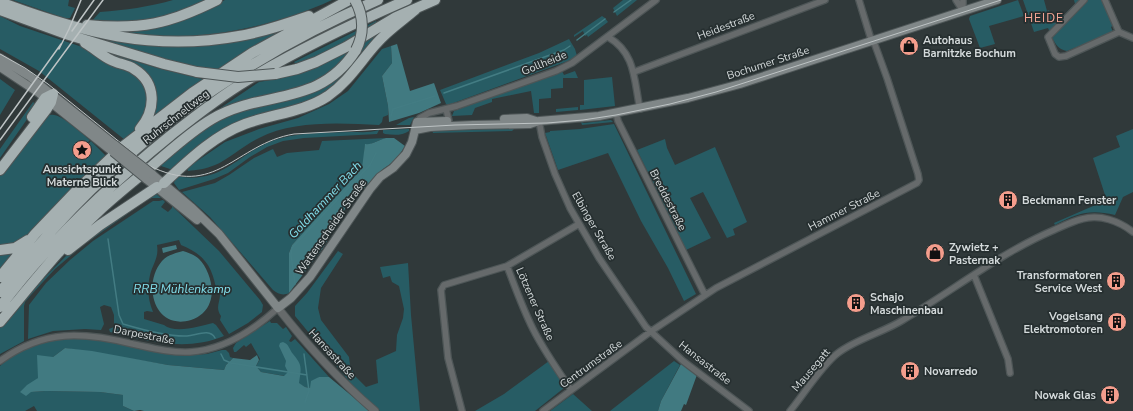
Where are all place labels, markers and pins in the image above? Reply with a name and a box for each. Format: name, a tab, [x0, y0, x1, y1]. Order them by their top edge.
place label: Autohaus Barnitzke Bochum	[923, 33, 1016, 61]
shop icon: Autohaus Barnitzke Bochum	[898, 35, 920, 57]
place icon: Aussichtspunkt Materne Blick	[71, 139, 93, 161]
place label: Aussichtspunkt Materne Blick	[43, 162, 122, 190]
building icon: Beckmann Fenster	[997, 189, 1019, 211]
place label: Beckmann Fenster	[1022, 193, 1117, 208]
place label: Zywietz + Pasternak	[949, 240, 1001, 268]
shop icon: Zywietz + Pasternak	[924, 242, 946, 264]
place label: Transformatoren Service West	[1017, 268, 1103, 296]
building icon: Transformatoren Service West	[1105, 270, 1127, 292]
place label: Schajo Maschinenbau	[870, 290, 943, 318]
building icon: Schajo Maschinenbau	[845, 292, 867, 314]
place label: Vogelsang Elektromotoren	[1023, 309, 1103, 337]
building icon: Vogelsang Elektromotoren	[1106, 311, 1128, 333]
building icon: Novarredo	[899, 360, 921, 382]
place label: Novarredo	[924, 364, 978, 379]
building icon: Nowak Glas	[1099, 384, 1121, 406]
place label: Nowak Glas	[1034, 388, 1096, 403]

